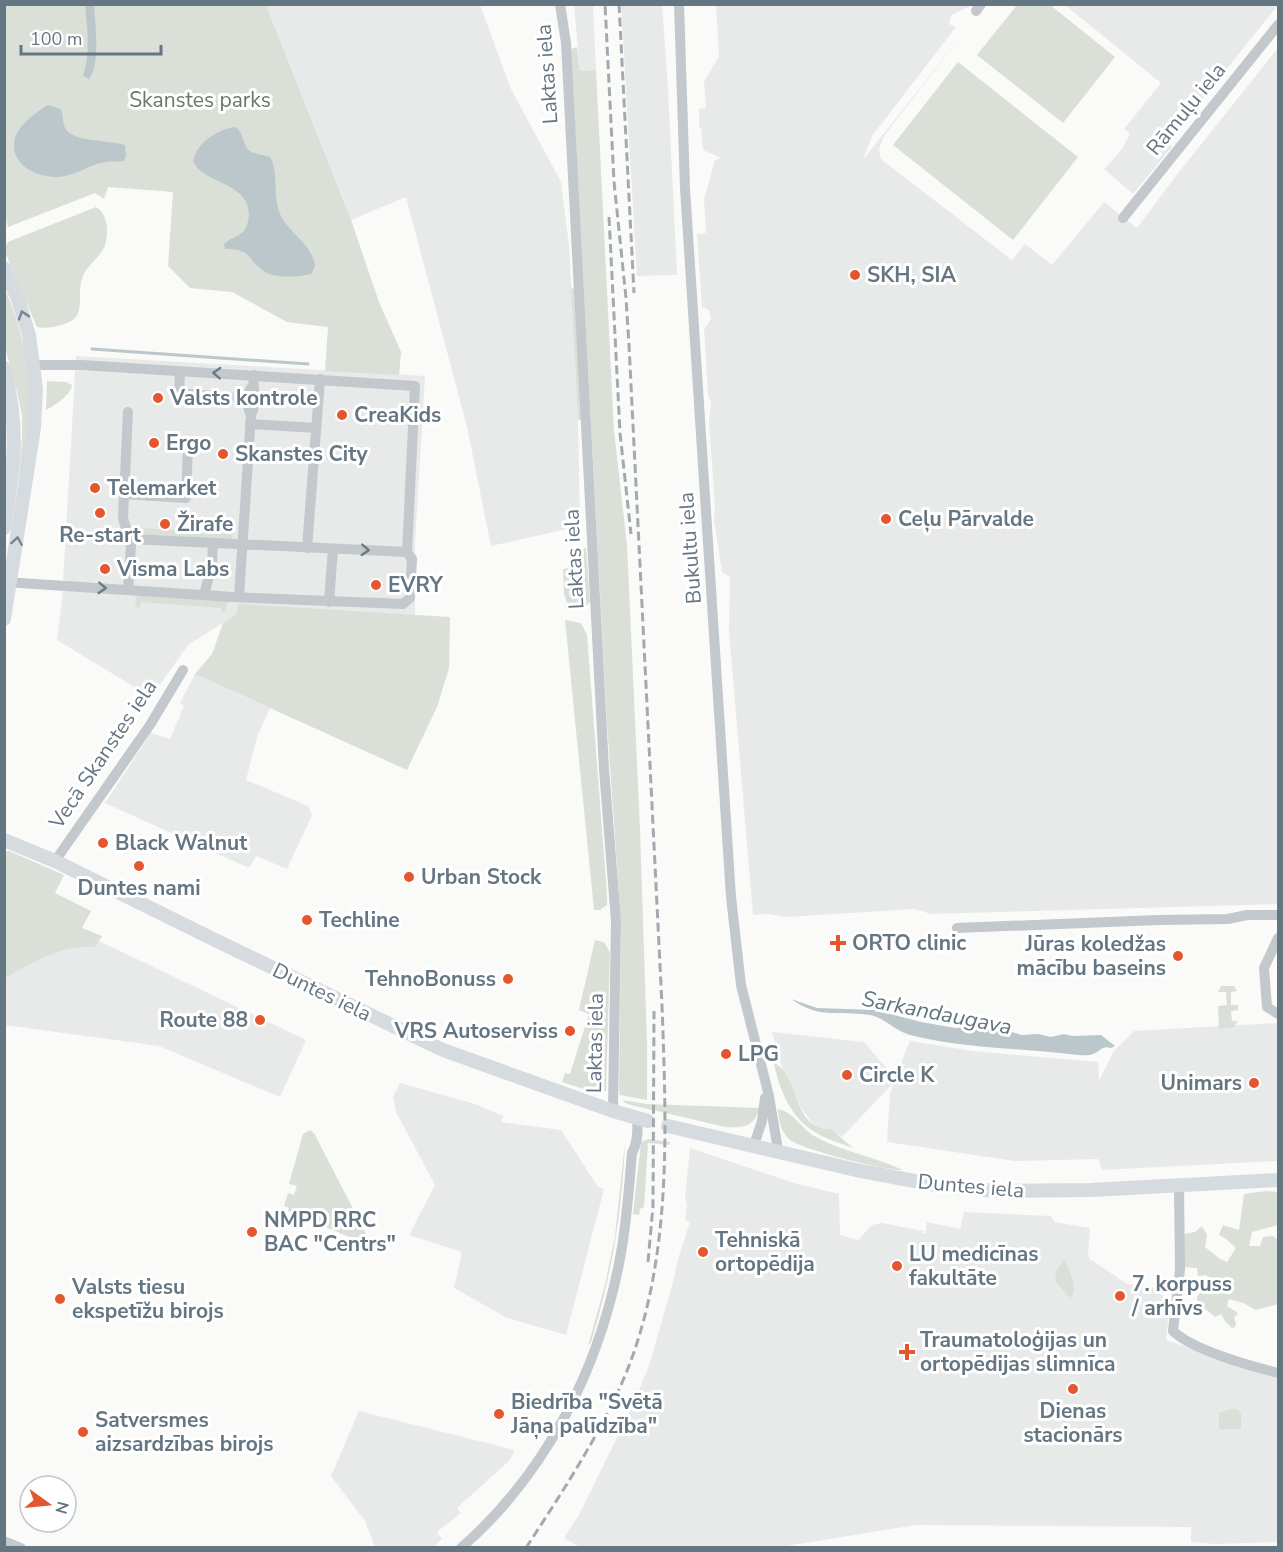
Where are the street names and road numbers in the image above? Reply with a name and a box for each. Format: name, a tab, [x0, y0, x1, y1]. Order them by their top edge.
street label: Laktas iela	[530, 23, 564, 125]
street label: Rāmuļu iela	[1140, 57, 1232, 161]
street label: Bukultu iela	[672, 491, 708, 605]
street label: Laktas iela	[557, 508, 591, 610]
street label: Vecā Skanstes iela	[42, 674, 163, 835]
street label: Duntes iela	[268, 956, 376, 1028]
street label: Laktas iela	[580, 993, 610, 1093]
street label: Duntes iela	[917, 1167, 1025, 1205]

